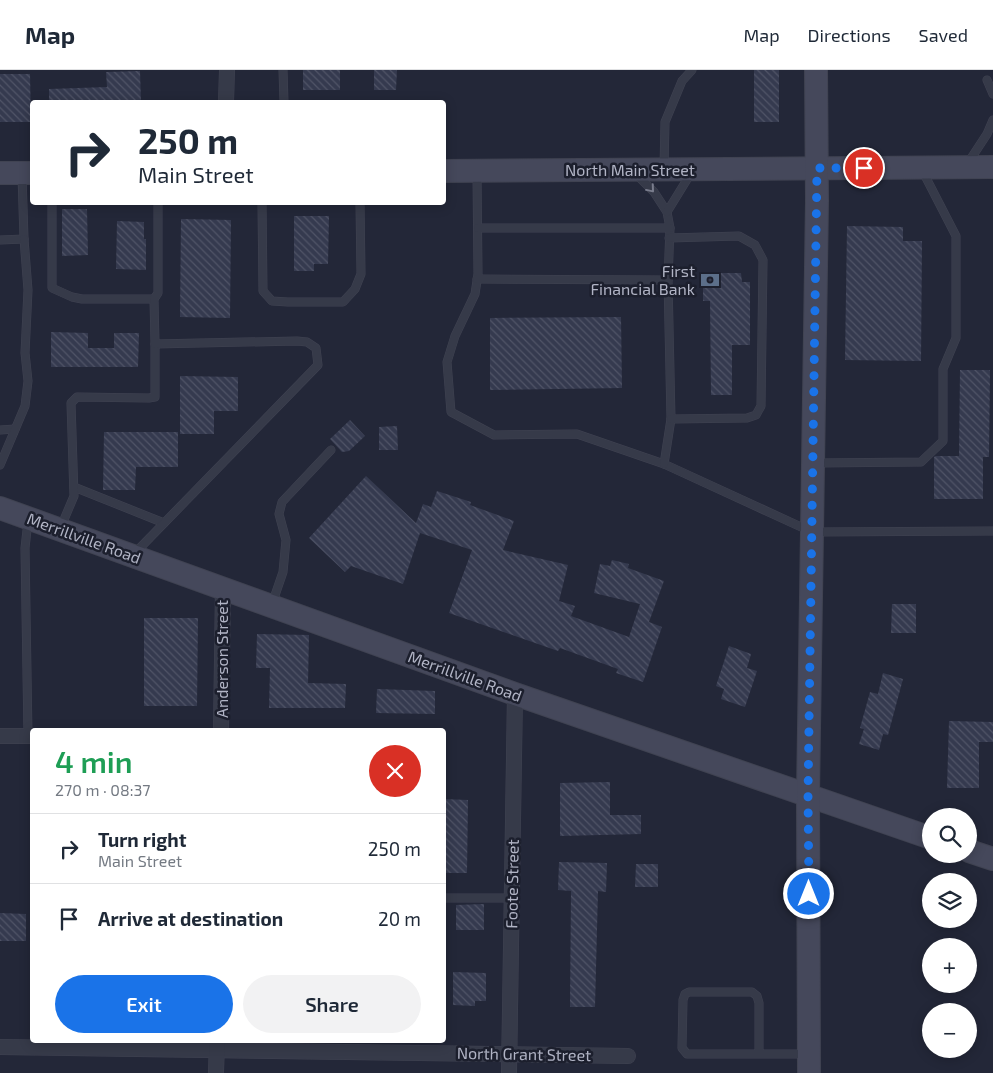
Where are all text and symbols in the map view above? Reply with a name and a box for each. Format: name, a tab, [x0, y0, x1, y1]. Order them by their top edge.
text: Map	[25, 20, 75, 49]
text: Map	[743, 24, 780, 46]
text: Directions	[808, 24, 891, 46]
text: Saved	[919, 24, 968, 46]
text: 250 m	[138, 119, 238, 161]
icon: right	[55, 120, 120, 185]
pin	[843, 147, 885, 189]
icon: arrive	[850, 154, 878, 182]
street label: North Main Street	[565, 160, 695, 179]
text: Main Street	[138, 161, 254, 187]
one-way arrow	[645, 184, 654, 193]
place label: First Financial Bank	[590, 261, 695, 298]
bank icon: First Financial Bank	[699, 269, 721, 291]
street label: Merrillville Road	[25, 508, 144, 567]
street label: Anderson Street	[212, 600, 231, 718]
street label: Merrillville Road	[406, 646, 525, 705]
text: 4 min	[55, 743, 133, 779]
button: close	[369, 745, 421, 797]
text: 270 m · 08:37	[55, 780, 151, 799]
map controls	[922, 808, 977, 1058]
button: search	[922, 808, 977, 863]
text: Turn right	[98, 828, 186, 851]
icon: right	[55, 835, 83, 863]
text: 250 m	[368, 837, 421, 860]
street label: Foote Street	[501, 839, 522, 929]
text: Main Street	[98, 851, 182, 870]
position arrow	[782, 867, 834, 919]
button: layers	[922, 873, 977, 928]
icon: arrive	[55, 905, 83, 933]
text: Arrive at destination	[98, 907, 283, 930]
text: 20 m	[378, 907, 421, 930]
button: +	[922, 938, 977, 993]
button: Exit	[55, 975, 233, 1033]
button: Share	[243, 975, 421, 1033]
button: −	[922, 1003, 977, 1058]
street label: North Grant Street	[457, 1043, 591, 1064]

